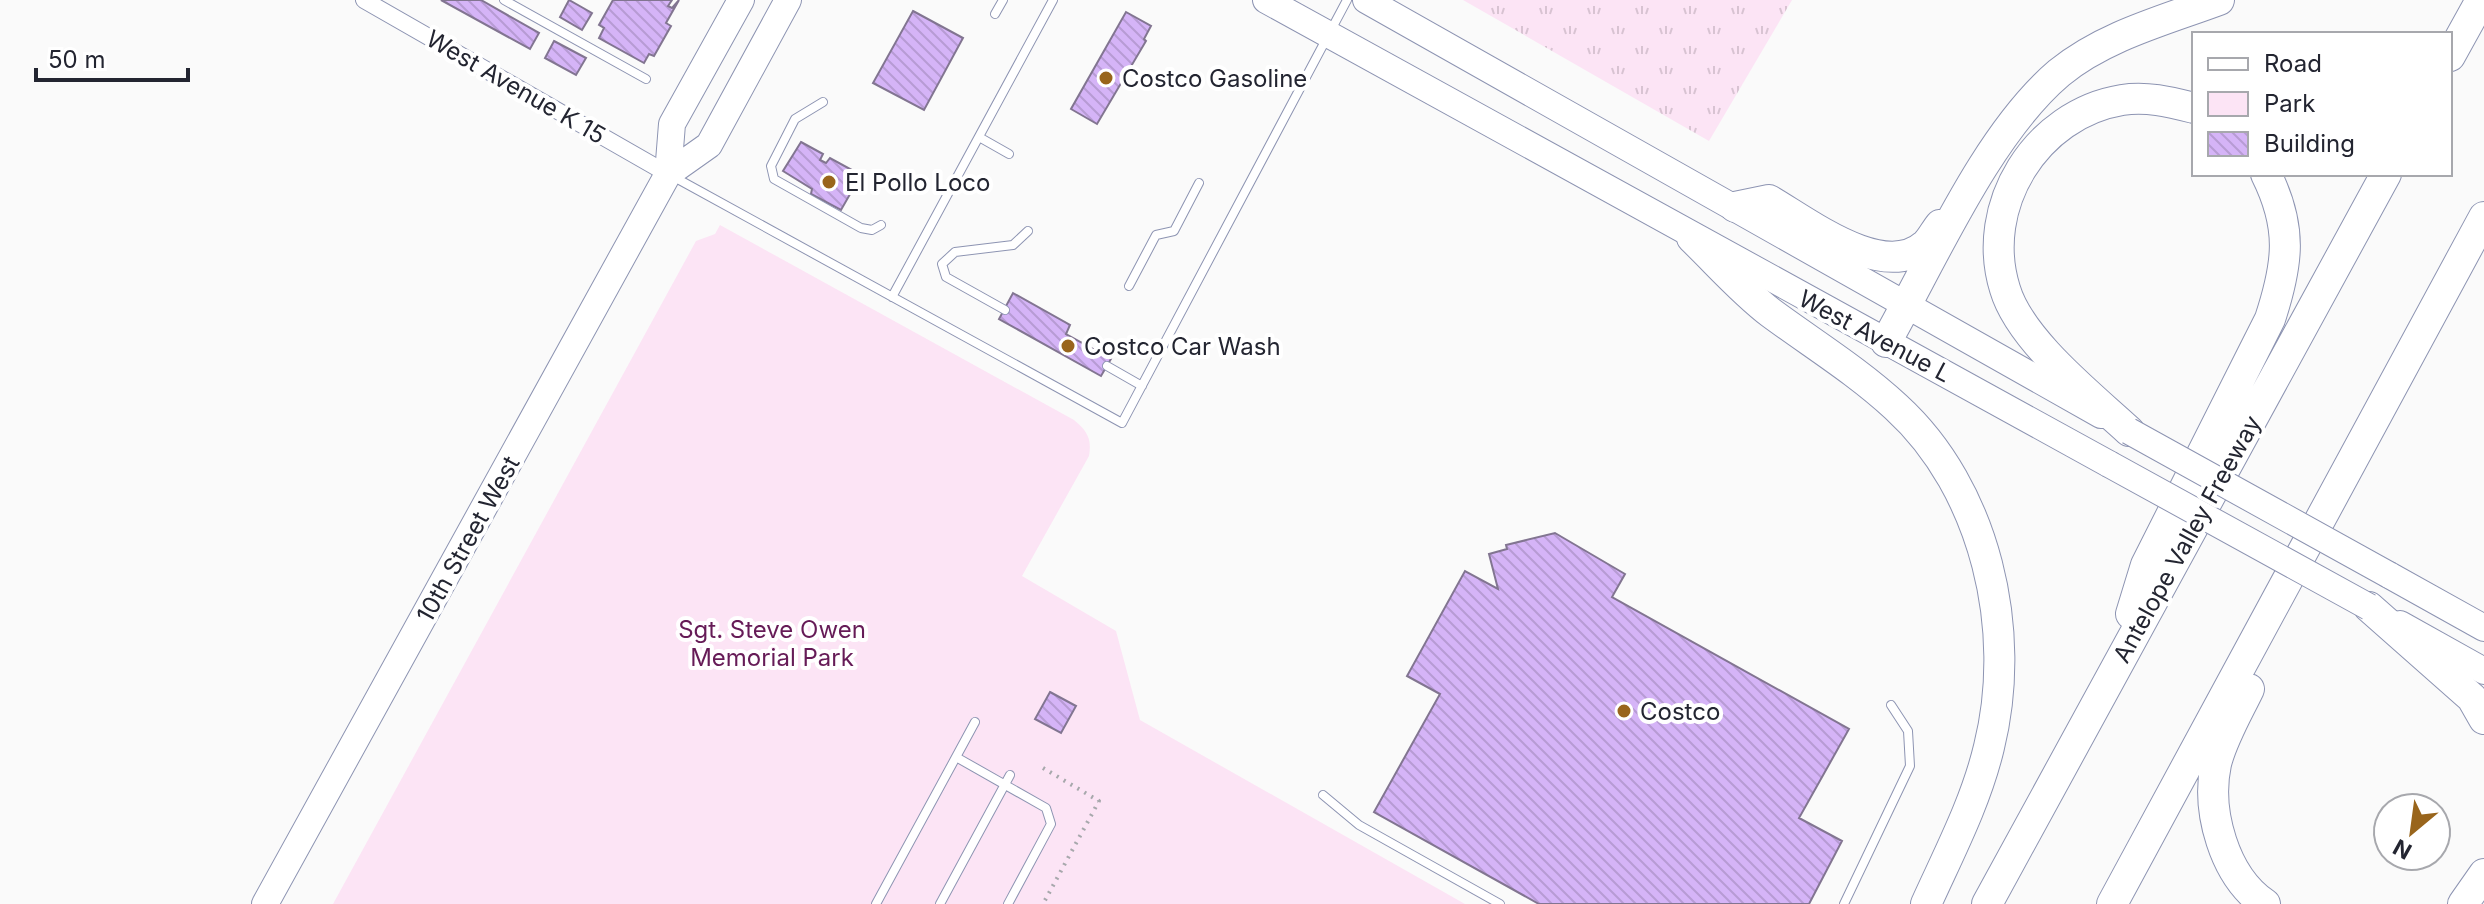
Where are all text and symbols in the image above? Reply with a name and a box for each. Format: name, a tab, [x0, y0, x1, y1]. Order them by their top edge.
street label: West Avenue K 15	[421, 24, 611, 150]
scale bar	[36, 32, 188, 82]
legend	[2192, 32, 2452, 176]
text: 50 m	[48, 45, 106, 74]
text: Road	[2264, 49, 2322, 78]
place label: Costco Gasoline	[1122, 64, 1307, 93]
marker: Costco Gasoline	[1097, 69, 1115, 87]
text: Park	[2264, 89, 2315, 118]
text: Building	[2264, 129, 2355, 158]
place label: El Pollo Loco	[845, 168, 990, 197]
marker: El Pollo Loco	[820, 173, 838, 191]
street label: West Avenue L	[1794, 284, 1956, 388]
place label: Costco Car Wash	[1084, 332, 1281, 361]
marker: Costco Car Wash	[1059, 337, 1077, 355]
street label: Antelope Valley Freeway	[2107, 410, 2267, 668]
street label: 10th Street West	[410, 451, 526, 627]
park label: Sgt. Steve Owen Memorial Park	[678, 615, 866, 672]
place label: Costco	[1640, 697, 1720, 726]
marker: Costco	[1615, 702, 1633, 720]
north arrow	[2372, 792, 2452, 872]
text: N	[2389, 834, 2416, 865]

